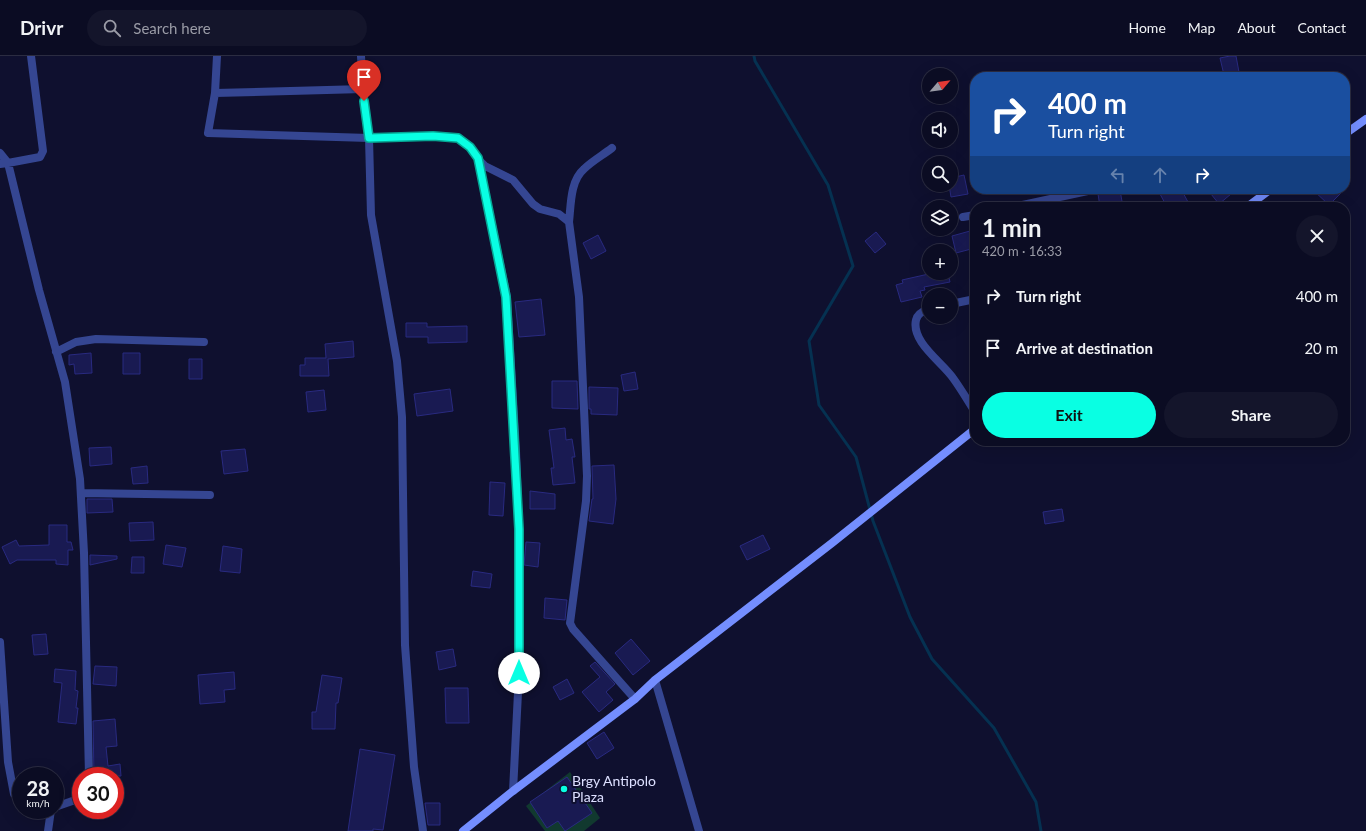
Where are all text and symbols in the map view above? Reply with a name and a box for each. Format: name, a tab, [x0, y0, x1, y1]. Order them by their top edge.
search box	[87, 10, 367, 46]
text: Drivr	[20, 16, 63, 39]
icon: search	[101, 17, 123, 39]
text: Search here	[133, 19, 211, 37]
text: Home	[1128, 19, 1166, 36]
text: Map	[1188, 19, 1215, 36]
text: About	[1237, 19, 1275, 36]
text: Contact	[1297, 19, 1346, 36]
pin	[347, 60, 381, 101]
icon: arrive	[353, 66, 375, 88]
north arrow	[922, 68, 958, 104]
map controls	[922, 68, 958, 324]
text: 400 m	[1048, 86, 1127, 120]
icon: right	[982, 88, 1034, 140]
button: sound	[922, 112, 958, 148]
text: Turn right	[1048, 120, 1125, 142]
button: search	[922, 156, 958, 192]
icon: left	[1107, 164, 1129, 186]
icon: ahead	[1149, 164, 1171, 186]
icon: right	[1191, 164, 1213, 186]
button: layers	[922, 200, 958, 236]
text: 1 min	[982, 213, 1042, 242]
button: close	[1296, 215, 1338, 257]
text: 420 m · 16:33	[982, 243, 1062, 259]
button: +	[922, 244, 958, 280]
icon: right	[982, 285, 1004, 307]
text: Turn right	[1016, 287, 1081, 305]
text: 400 m	[1296, 287, 1338, 305]
button: −	[922, 288, 958, 324]
icon: arrive	[982, 337, 1004, 359]
text: Arrive at destination	[1016, 339, 1153, 357]
text: 20 m	[1304, 339, 1338, 357]
button: Exit	[982, 392, 1156, 438]
button: Share	[1164, 392, 1338, 438]
position arrow	[498, 652, 540, 694]
speed limit sign: 30	[72, 767, 124, 819]
place label: Brgy Antipolo Plaza	[572, 772, 656, 805]
text: 28	[26, 776, 50, 800]
marker: Brgy Antipolo Plaza	[559, 784, 569, 794]
text: km/h	[26, 797, 50, 809]

